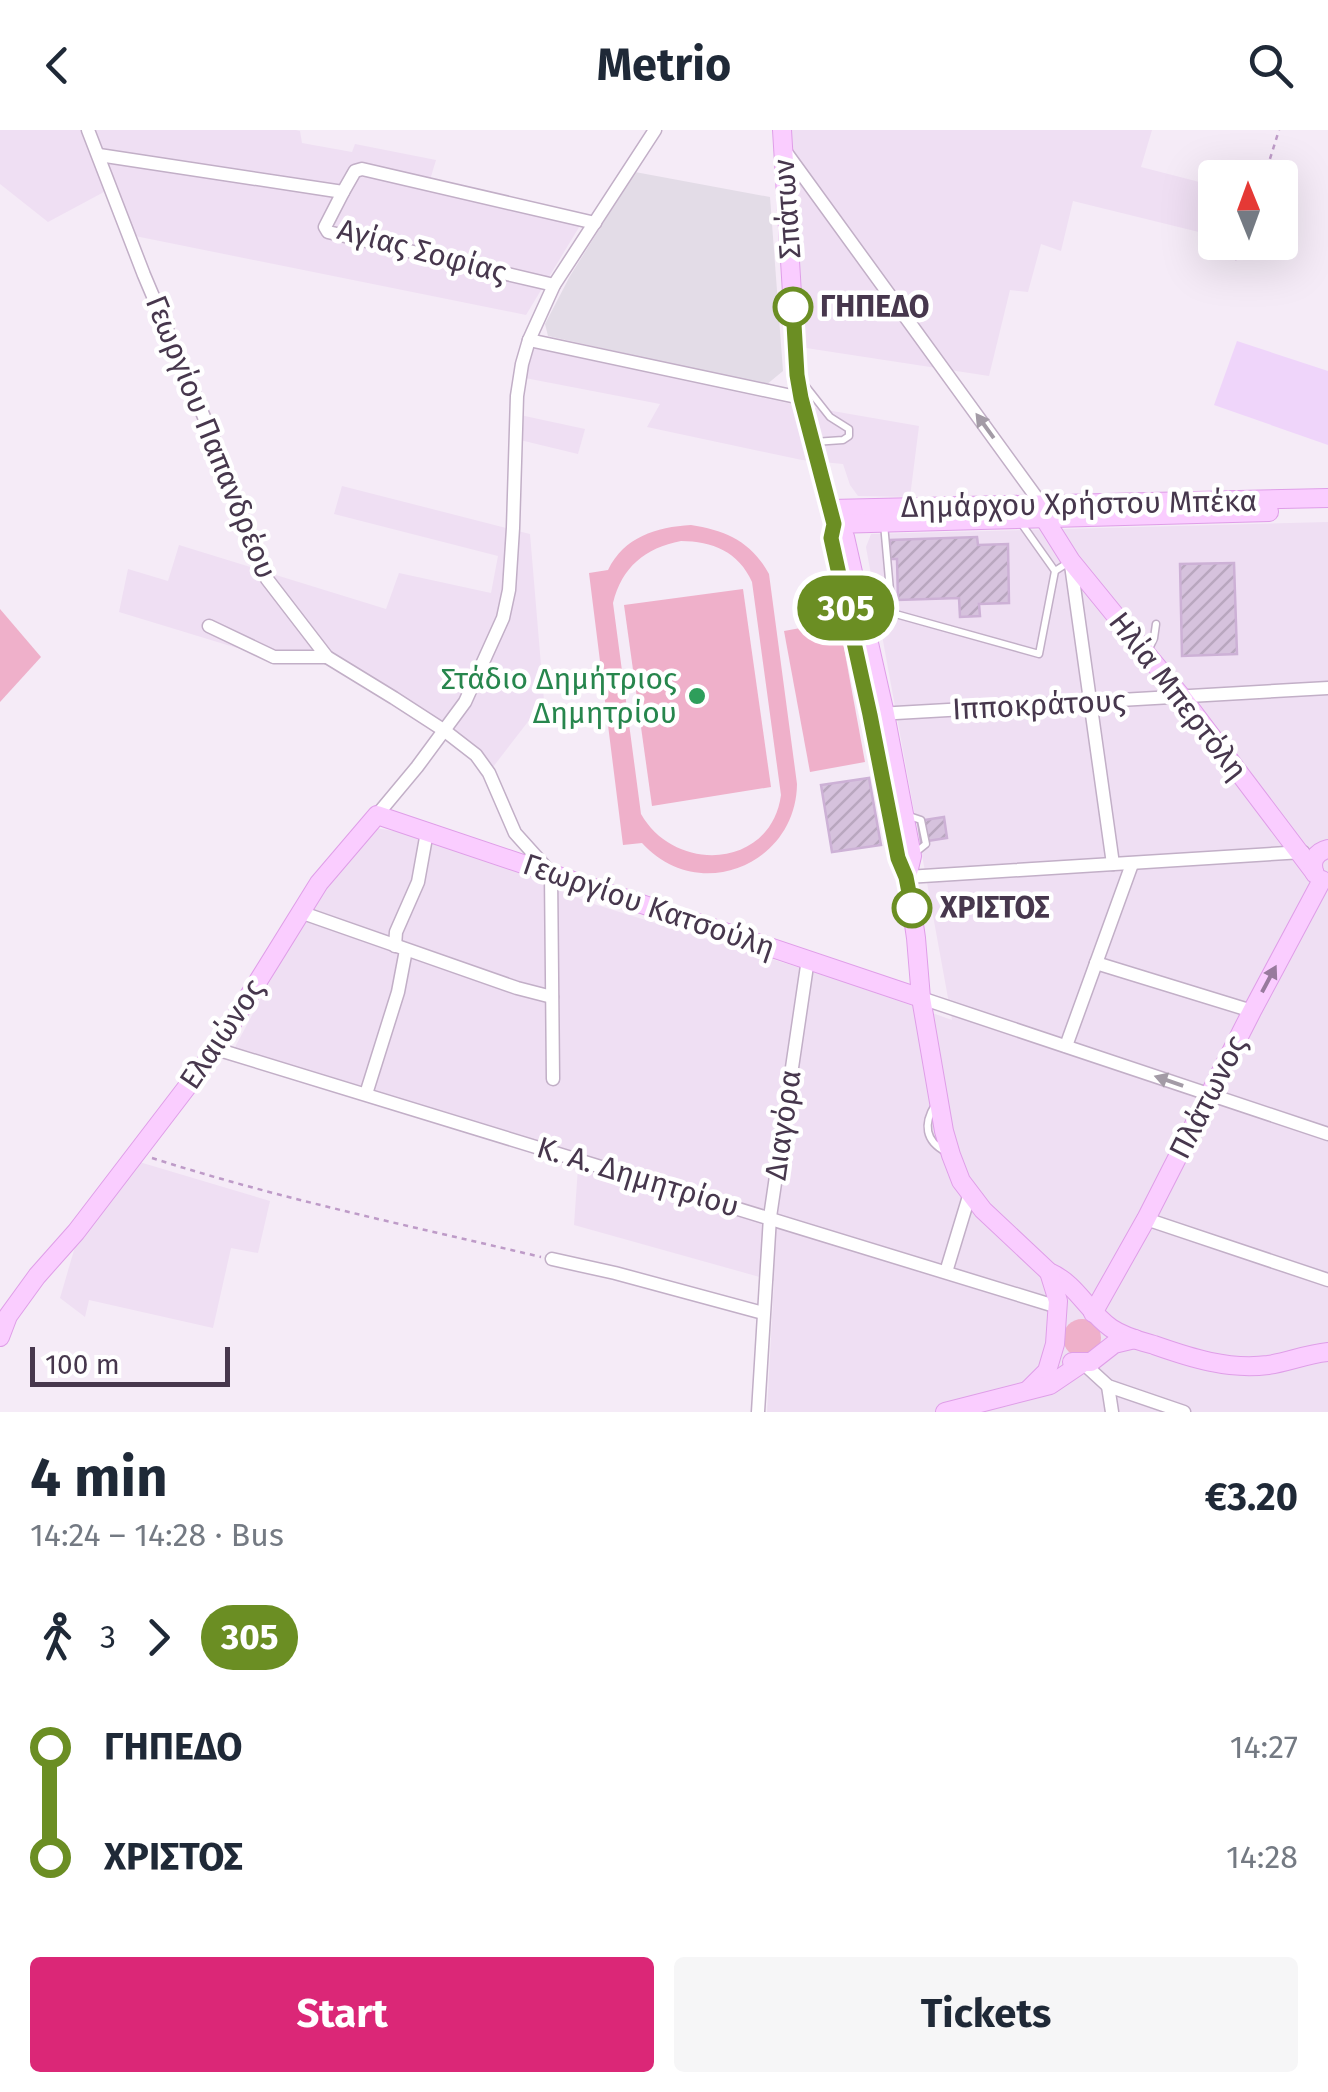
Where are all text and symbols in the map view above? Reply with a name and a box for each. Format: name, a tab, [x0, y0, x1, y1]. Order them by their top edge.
icon: back	[30, 38, 85, 93]
text: Metrio	[597, 38, 731, 92]
icon: search	[1243, 38, 1298, 93]
street label: Σπάτων	[766, 157, 808, 260]
north arrow	[1198, 160, 1298, 260]
map controls	[1198, 160, 1298, 260]
street label: Αγίας Σοφίας	[334, 211, 510, 291]
marker: ΓΗΠΕΔΟ	[774, 288, 812, 326]
place label: ΓΗΠΕΔΟ	[820, 289, 929, 325]
street label: Γεωργίου Παπανδρέου	[138, 290, 284, 584]
one-way arrow	[975, 413, 995, 439]
street label: Δημάρχου Χρήστου Μπέκα	[900, 483, 1258, 525]
line badge: 305	[788, 576, 904, 640]
text: 305	[817, 587, 875, 629]
street label: Ηλία Μπερτόλη	[1101, 605, 1255, 787]
place label: Στάδιο Δημήτριος Δημητρίου	[441, 661, 677, 731]
street label: Ιπποκράτους	[951, 682, 1127, 728]
marker: Στάδιο Δημήτριος Δημητρίου	[686, 685, 708, 707]
street label: Γεωργίου Κατσούλη	[518, 846, 780, 966]
marker: ΧΡΙΣΤΟΣ	[893, 889, 931, 927]
place label: ΧΡΙΣΤΟΣ	[939, 890, 1050, 926]
one-way arrow	[1260, 965, 1277, 994]
street label: Ελαιώνος	[172, 972, 272, 1096]
street label: Πλάτωνος	[1162, 1029, 1254, 1165]
street label: Διαγόρα	[757, 1068, 809, 1182]
one-way arrow	[1154, 1072, 1184, 1087]
street label: Κ. Α. Δημητρίου	[533, 1129, 743, 1225]
scale bar	[30, 1342, 230, 1386]
text: 100 m	[45, 1348, 120, 1381]
text: 4 min	[30, 1445, 168, 1511]
text: €3.20	[1205, 1474, 1298, 1520]
text: 14:24 – 14:28 · Bus	[30, 1516, 284, 1554]
icon: walk	[30, 1610, 85, 1665]
icon: forward	[131, 1610, 186, 1665]
text: 305	[221, 1616, 278, 1658]
text: 3	[100, 1618, 116, 1656]
text: ΓΗΠΕΔΟ	[104, 1724, 243, 1770]
text: 14:27	[1230, 1728, 1298, 1766]
text: ΧΡΙΣΤΟΣ	[104, 1834, 243, 1880]
text: 14:28	[1226, 1838, 1298, 1876]
button: Start	[30, 1957, 654, 2072]
button: Tickets	[674, 1957, 1298, 2072]

